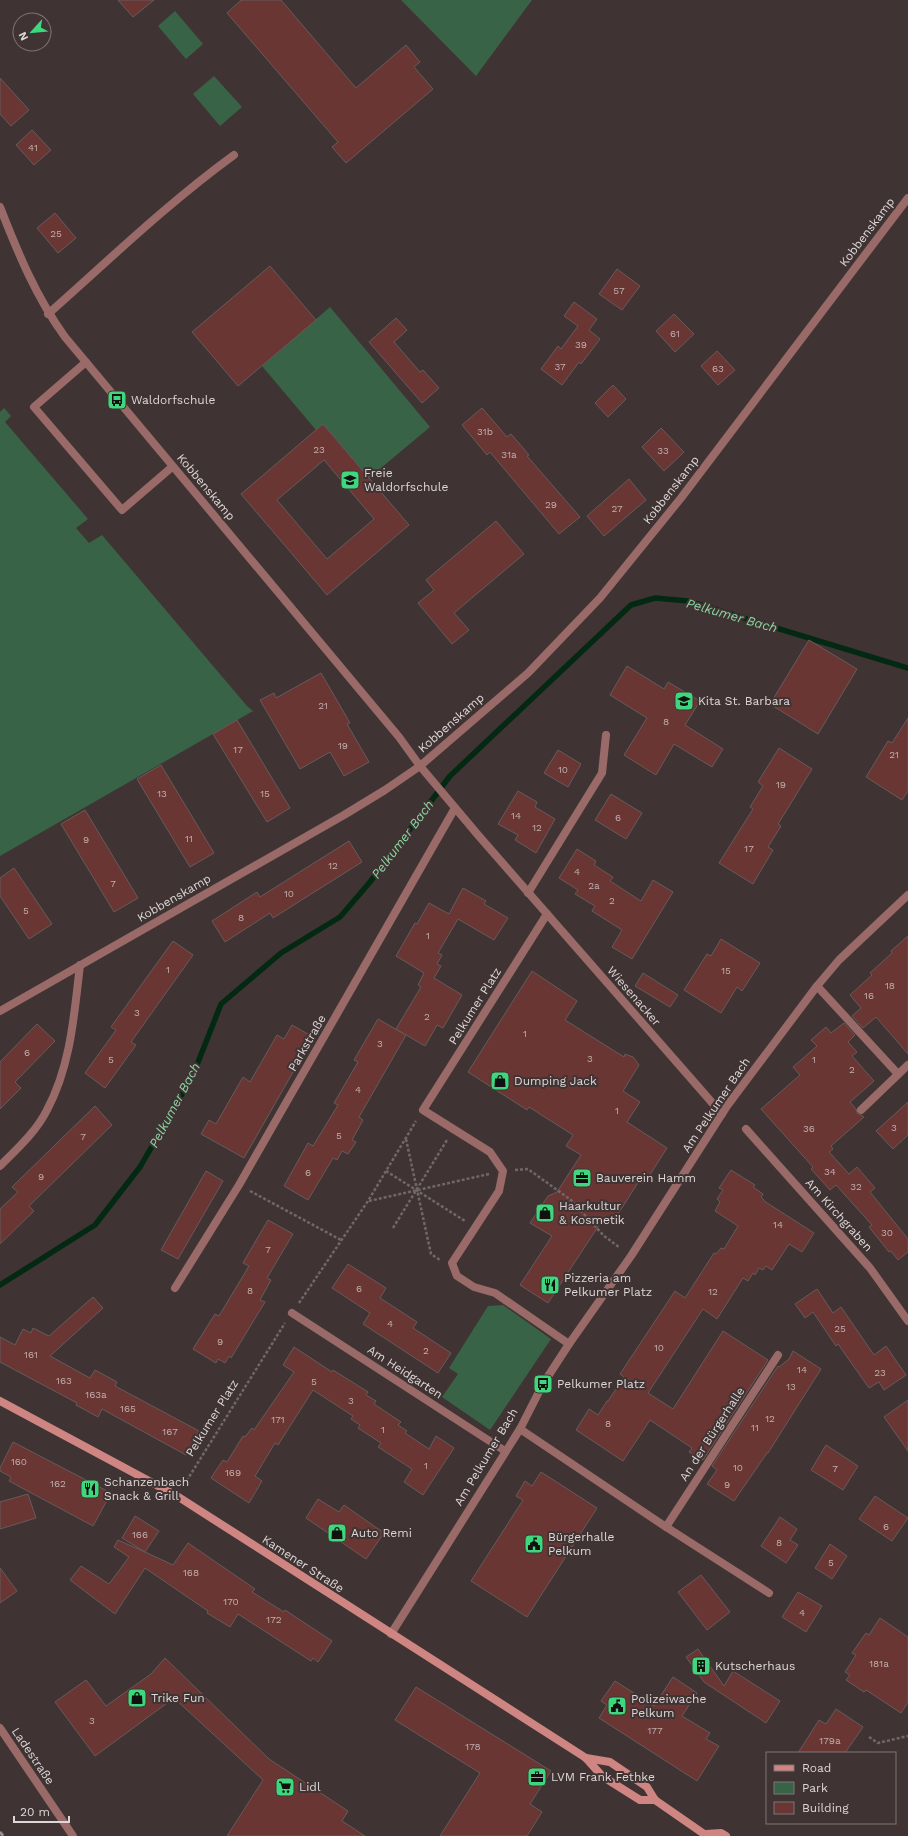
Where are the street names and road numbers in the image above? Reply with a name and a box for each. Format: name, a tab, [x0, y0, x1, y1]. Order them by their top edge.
street label: Kobbenskamp	[837, 195, 897, 269]
street label: Kobbenskamp	[174, 451, 238, 523]
street label: Kobbenskamp	[640, 453, 702, 527]
street label: Kobbenskamp	[415, 691, 487, 755]
street label: Kobbenskamp	[135, 871, 213, 925]
street label: Wiesenacker	[604, 963, 664, 1029]
street label: Pelkumer Platz	[446, 965, 504, 1047]
street label: Parkstraße	[285, 1012, 329, 1074]
street label: Am Pelkumer Bach	[679, 1055, 753, 1155]
street label: Am Kirchgraben	[803, 1176, 875, 1254]
street label: Am Heidgarten	[365, 1342, 445, 1402]
street label: Pelkumer Platz	[183, 1377, 241, 1459]
street label: An der Bürgerhalle	[676, 1384, 748, 1484]
street label: Am Pelkumer Bach	[451, 1406, 521, 1508]
street label: Kamener Straße	[260, 1532, 346, 1596]
street label: Ladestraße	[9, 1725, 57, 1787]

